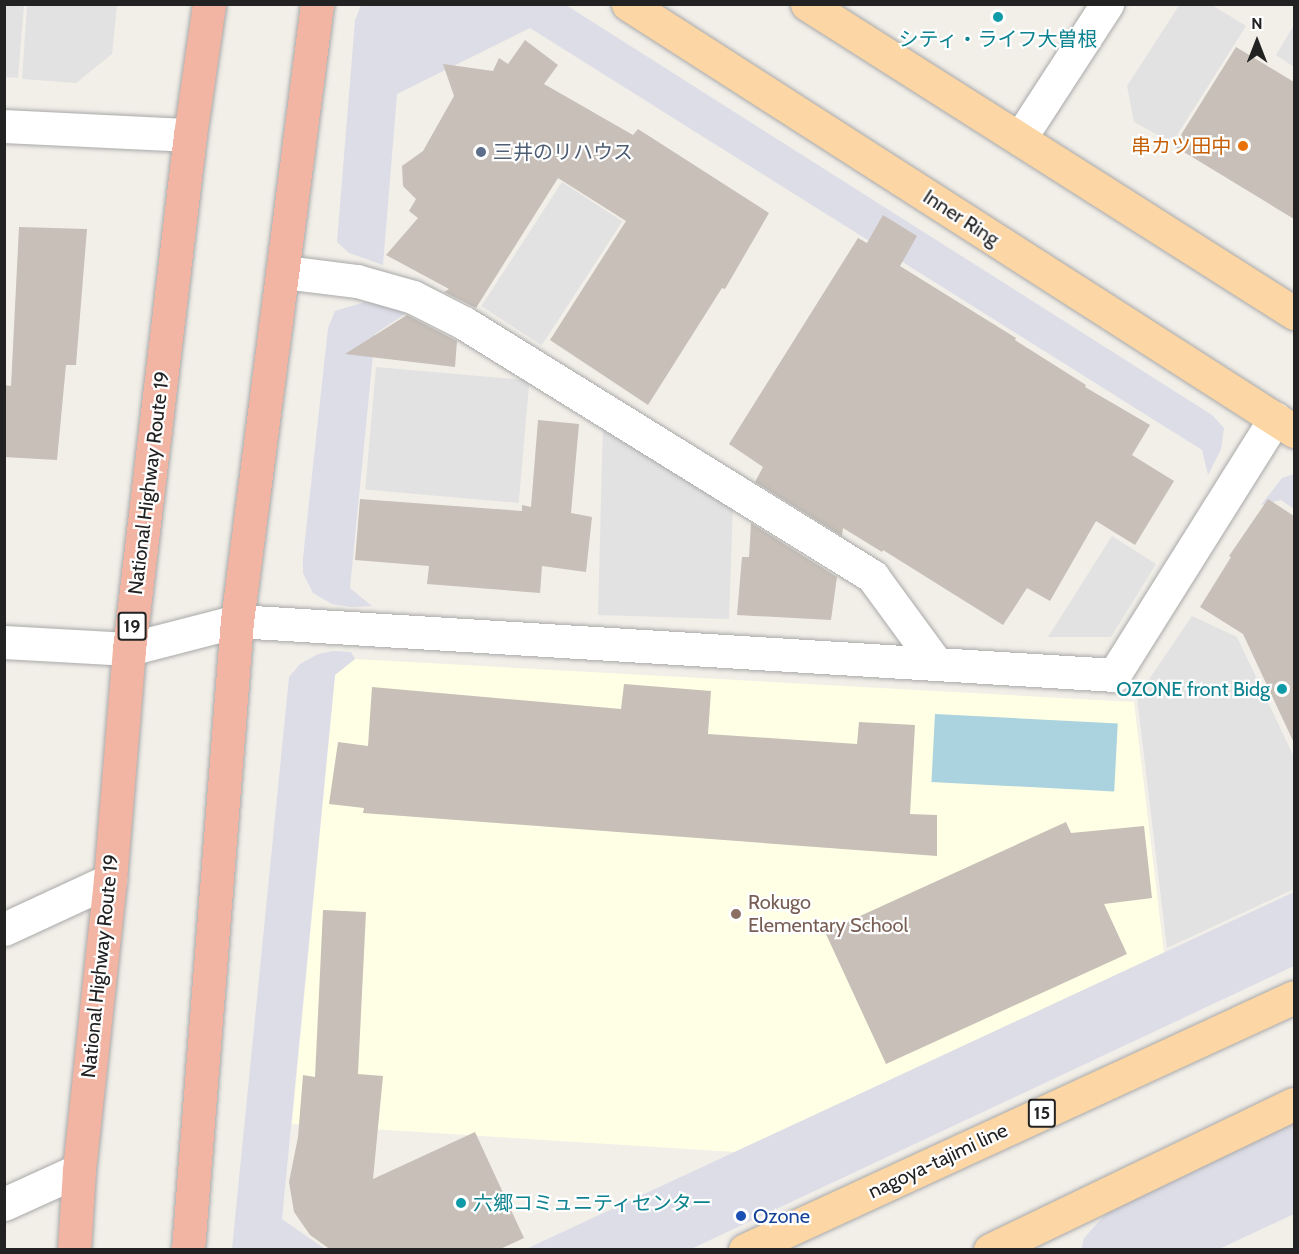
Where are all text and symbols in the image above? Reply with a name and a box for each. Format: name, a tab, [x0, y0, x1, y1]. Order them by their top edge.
marker: シティ・ライフ大曽根	[991, 10, 1005, 24]
north arrow	[1227, 12, 1287, 72]
text: N	[1251, 14, 1263, 33]
place label: シティ・ライフ大曽根	[898, 27, 1098, 51]
place label: 串カツ田中	[1131, 134, 1231, 158]
marker: 串カツ田中	[1236, 139, 1250, 153]
place label: 三井のリハウス	[493, 140, 633, 164]
marker: 三井のリハウス	[474, 145, 488, 159]
street label: Inner Ring	[919, 185, 1003, 251]
street label: National Highway Route 19	[123, 370, 175, 596]
road number: 19	[117, 611, 147, 641]
place label: OZONE front Bidg	[1116, 677, 1270, 701]
marker: OZONE front Bidg	[1275, 682, 1289, 696]
street label: National Highway Route 19	[76, 853, 124, 1079]
place label: Rokugo Elementary School	[748, 891, 908, 938]
marker: Rokugo Elementary School	[729, 907, 743, 921]
road number: 15	[1027, 1098, 1057, 1128]
street label: nagoya-tajimi line	[865, 1118, 1011, 1204]
place label: 六郷コミュニティセンター	[473, 1191, 713, 1215]
marker: 六郷コミュニティセンター	[454, 1196, 468, 1210]
place label: Ozone	[753, 1204, 810, 1228]
marker: Ozone	[734, 1209, 748, 1223]

